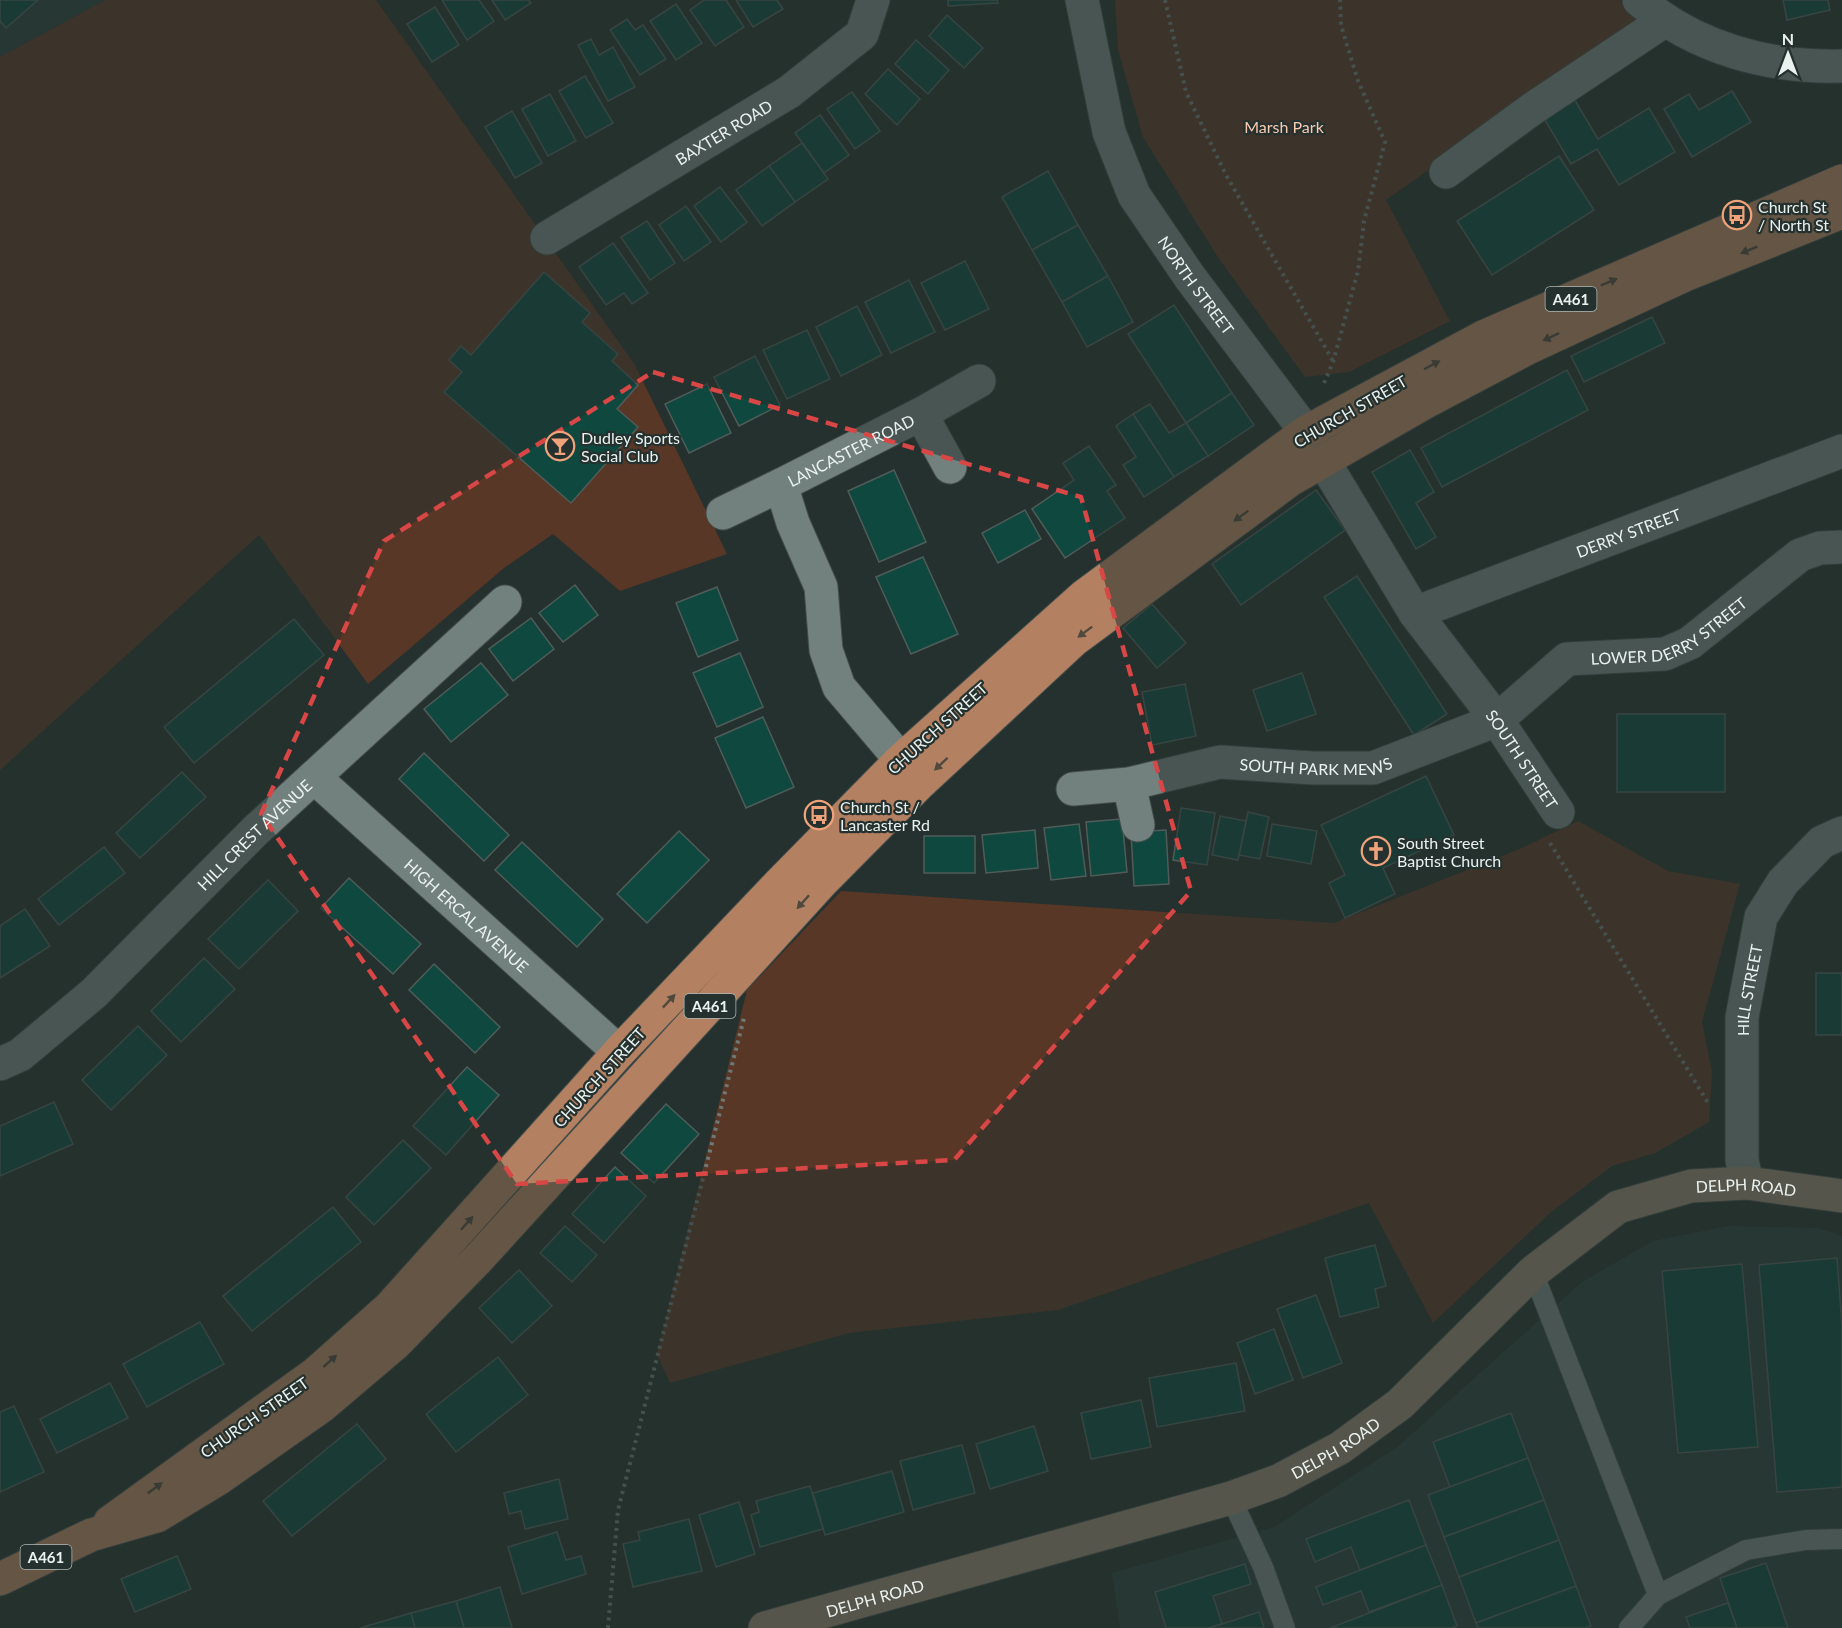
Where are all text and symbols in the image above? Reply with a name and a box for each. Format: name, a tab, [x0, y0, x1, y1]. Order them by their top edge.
north arrow	[1758, 24, 1818, 84]
text: N	[1782, 29, 1794, 48]
street label: BAXTER ROAD	[672, 95, 775, 168]
park label: Marsh Park	[1244, 117, 1325, 136]
place label: Church St / North St	[1758, 197, 1829, 234]
bus stop icon: Church St / North St	[1721, 199, 1753, 231]
street label: NORTH STREET	[1155, 232, 1239, 338]
one-way arrow	[1740, 245, 1758, 255]
one-way arrow	[1600, 278, 1617, 287]
road number: A461	[1546, 287, 1596, 311]
one-way arrow	[1543, 333, 1560, 342]
one-way arrow	[1424, 360, 1441, 370]
street label: CHURCH STREET	[1290, 371, 1411, 451]
street label: LANCASTER ROAD	[784, 410, 917, 490]
place label: Dudley Sports Social Club	[581, 428, 680, 465]
bar icon: Dudley Sports Social Club	[544, 430, 576, 462]
street label: DERRY STREET	[1573, 503, 1684, 561]
one-way arrow	[1234, 510, 1249, 522]
street label: LOWER DERRY STREET	[1590, 592, 1750, 667]
one-way arrow	[1077, 626, 1092, 638]
street label: CHURCH STREET	[883, 678, 991, 778]
street label: SOUTH STREET	[1483, 705, 1563, 812]
street label: SOUTH PARK MEWS	[1239, 752, 1394, 779]
one-way arrow	[933, 757, 948, 771]
street label: HILL CREST AVENUE	[193, 775, 315, 893]
place label: Church St / Lancaster Rd	[840, 797, 930, 834]
bus stop icon: Church St / Lancaster Rd	[803, 799, 835, 831]
place label: South Street Baptist Church	[1397, 833, 1501, 870]
church icon: South Street Baptist Church	[1360, 835, 1392, 867]
street label: HIGH ERCAL AVENUE	[401, 854, 533, 976]
one-way arrow	[797, 894, 810, 909]
street label: HILL STREET	[1732, 942, 1765, 1036]
one-way arrow	[662, 994, 675, 1009]
road number: A461	[684, 994, 736, 1018]
street label: CHURCH STREET	[549, 1023, 649, 1131]
street label: DELPH ROAD	[1695, 1174, 1798, 1199]
one-way arrow	[460, 1216, 473, 1231]
one-way arrow	[322, 1354, 337, 1368]
street label: CHURCH STREET	[196, 1372, 312, 1461]
street label: DELPH ROAD	[1287, 1413, 1383, 1482]
one-way arrow	[147, 1482, 163, 1494]
road number: A461	[20, 1545, 72, 1569]
street label: DELPH ROAD	[824, 1575, 926, 1620]

